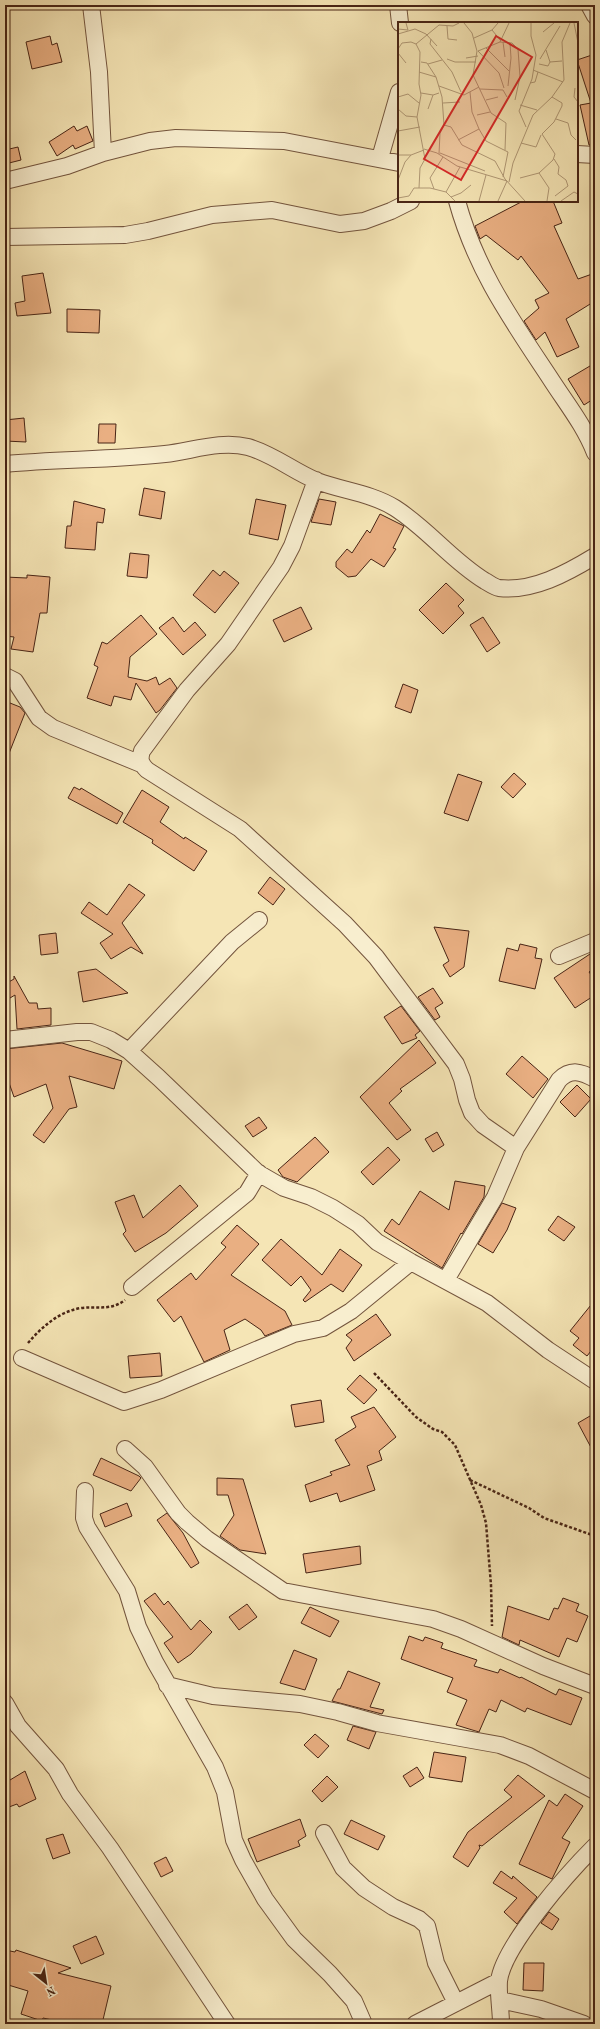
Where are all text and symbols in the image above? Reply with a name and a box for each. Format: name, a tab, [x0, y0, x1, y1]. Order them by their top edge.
inset map	[398, 22, 578, 202]
north arrow	[26, 1963, 66, 2003]
text: N	[43, 1983, 57, 1998]

